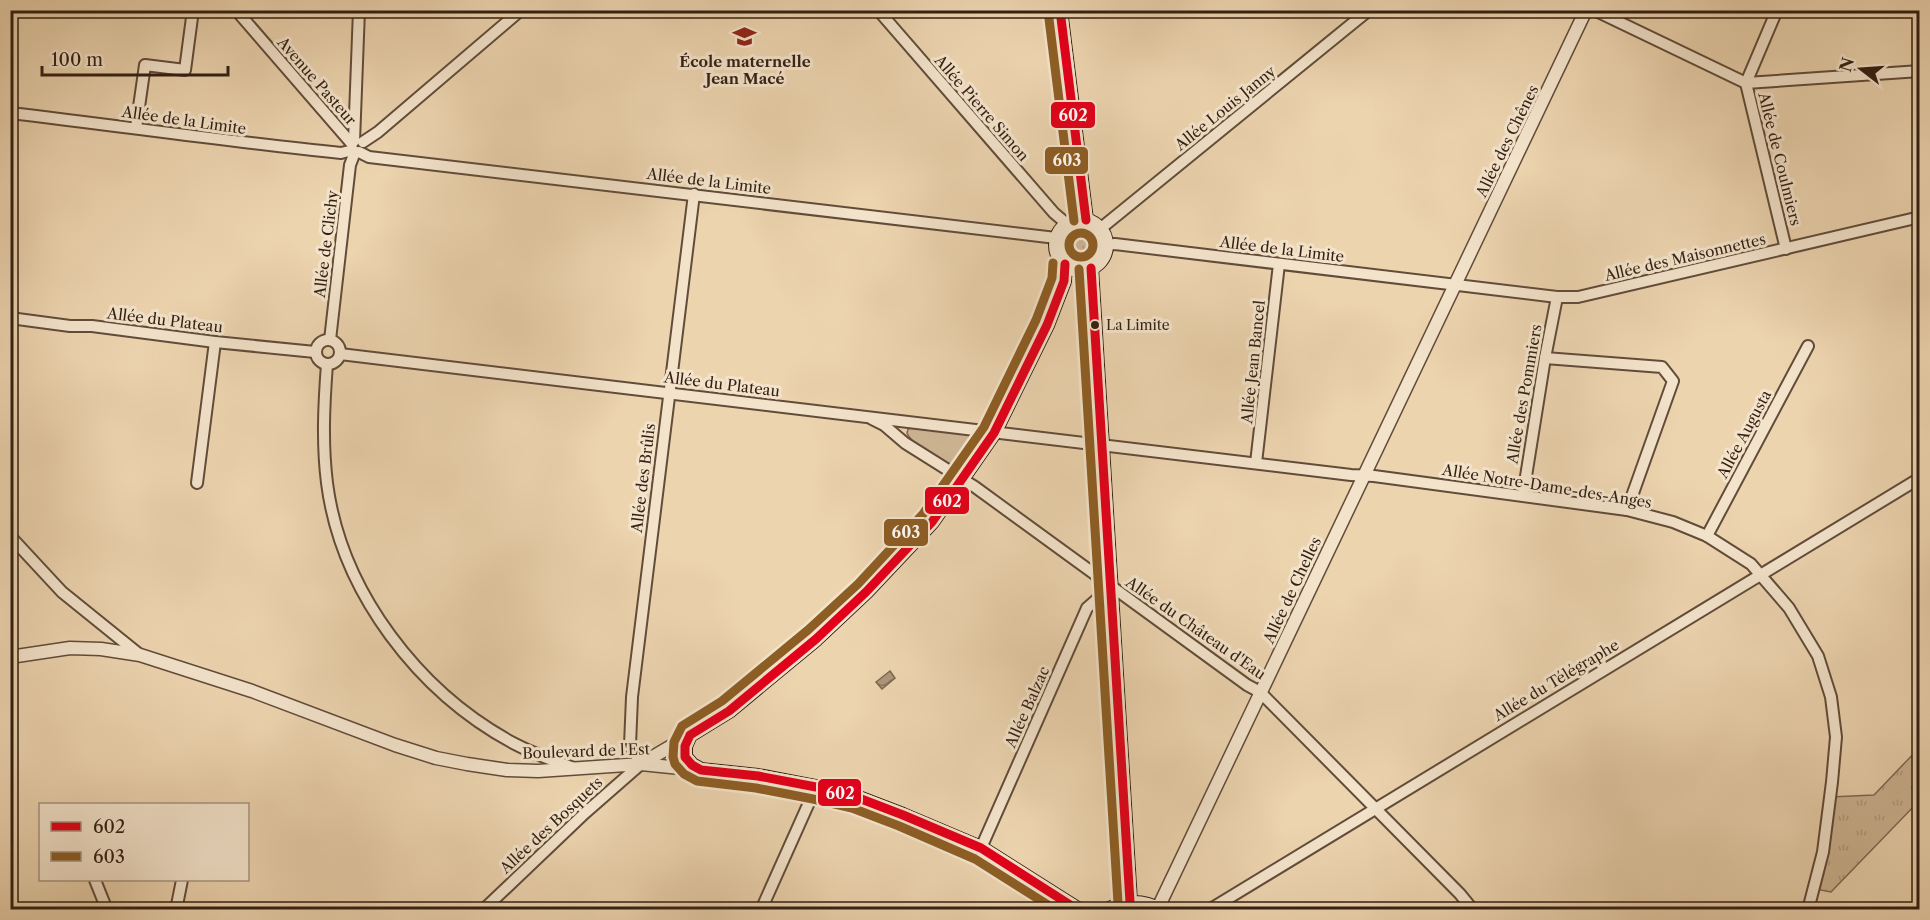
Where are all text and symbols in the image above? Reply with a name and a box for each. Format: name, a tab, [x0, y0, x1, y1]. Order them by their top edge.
school or university icon: École maternelle Jean Macé	[732, 24, 758, 50]
street label: Avenue Pasteur	[273, 32, 361, 129]
scale bar	[42, 39, 228, 77]
north arrow	[1831, 39, 1891, 99]
text: 100 m	[51, 49, 103, 71]
street label: Allée Pierre Simon	[930, 50, 1034, 165]
place label: École maternelle Jean Macé	[679, 52, 811, 88]
text: N	[1835, 55, 1858, 74]
street label: Allée Louis Janny	[1170, 61, 1280, 155]
street label: Allée des Chênes	[1471, 82, 1542, 201]
street label: Allée de Coulmiers	[1754, 89, 1806, 228]
line badge: 602	[1050, 101, 1096, 129]
street label: Allée de la Limite	[120, 102, 247, 138]
text: 602	[1058, 105, 1088, 125]
line badge: 603	[1044, 146, 1089, 175]
text: 603	[1053, 150, 1081, 170]
street label: Allée de la Limite	[645, 164, 772, 198]
street label: Allée de Clichy	[310, 189, 342, 300]
street label: Allée des Maisonnettes	[1602, 229, 1767, 285]
street label: Allée de la Limite	[1218, 232, 1345, 266]
street label: Allée Jean Bancel	[1237, 299, 1269, 426]
street label: Allée du Plateau	[105, 303, 224, 337]
place label: La Limite	[1106, 316, 1170, 334]
marker: La Limite	[1089, 319, 1101, 331]
street label: Allée des Pommiers	[1502, 323, 1546, 466]
street label: Allée du Plateau	[662, 367, 781, 401]
street label: Allée Augusta	[1712, 387, 1775, 482]
street label: Allée des Brûlis	[627, 422, 659, 535]
street label: Allée Notre-Dame-des-Anges	[1440, 460, 1653, 512]
line badge: 602	[924, 486, 970, 515]
text: 602	[932, 491, 962, 511]
line badge: 603	[883, 518, 929, 547]
text: 603	[892, 522, 920, 542]
street label: Allée de Chelles	[1259, 534, 1325, 647]
street label: Allée du Château d'Eau	[1121, 572, 1270, 684]
street label: Allée du Télégraphe	[1489, 635, 1622, 725]
street label: Allée Balzac	[1000, 663, 1053, 752]
street label: Boulevard de l'Est	[522, 739, 651, 763]
street label: Allée des Bosquets	[495, 772, 606, 878]
line badge: 602	[817, 778, 862, 807]
text: 602	[825, 783, 855, 803]
legend	[39, 803, 249, 881]
text: 602	[93, 816, 125, 838]
text: 603	[93, 846, 125, 868]

